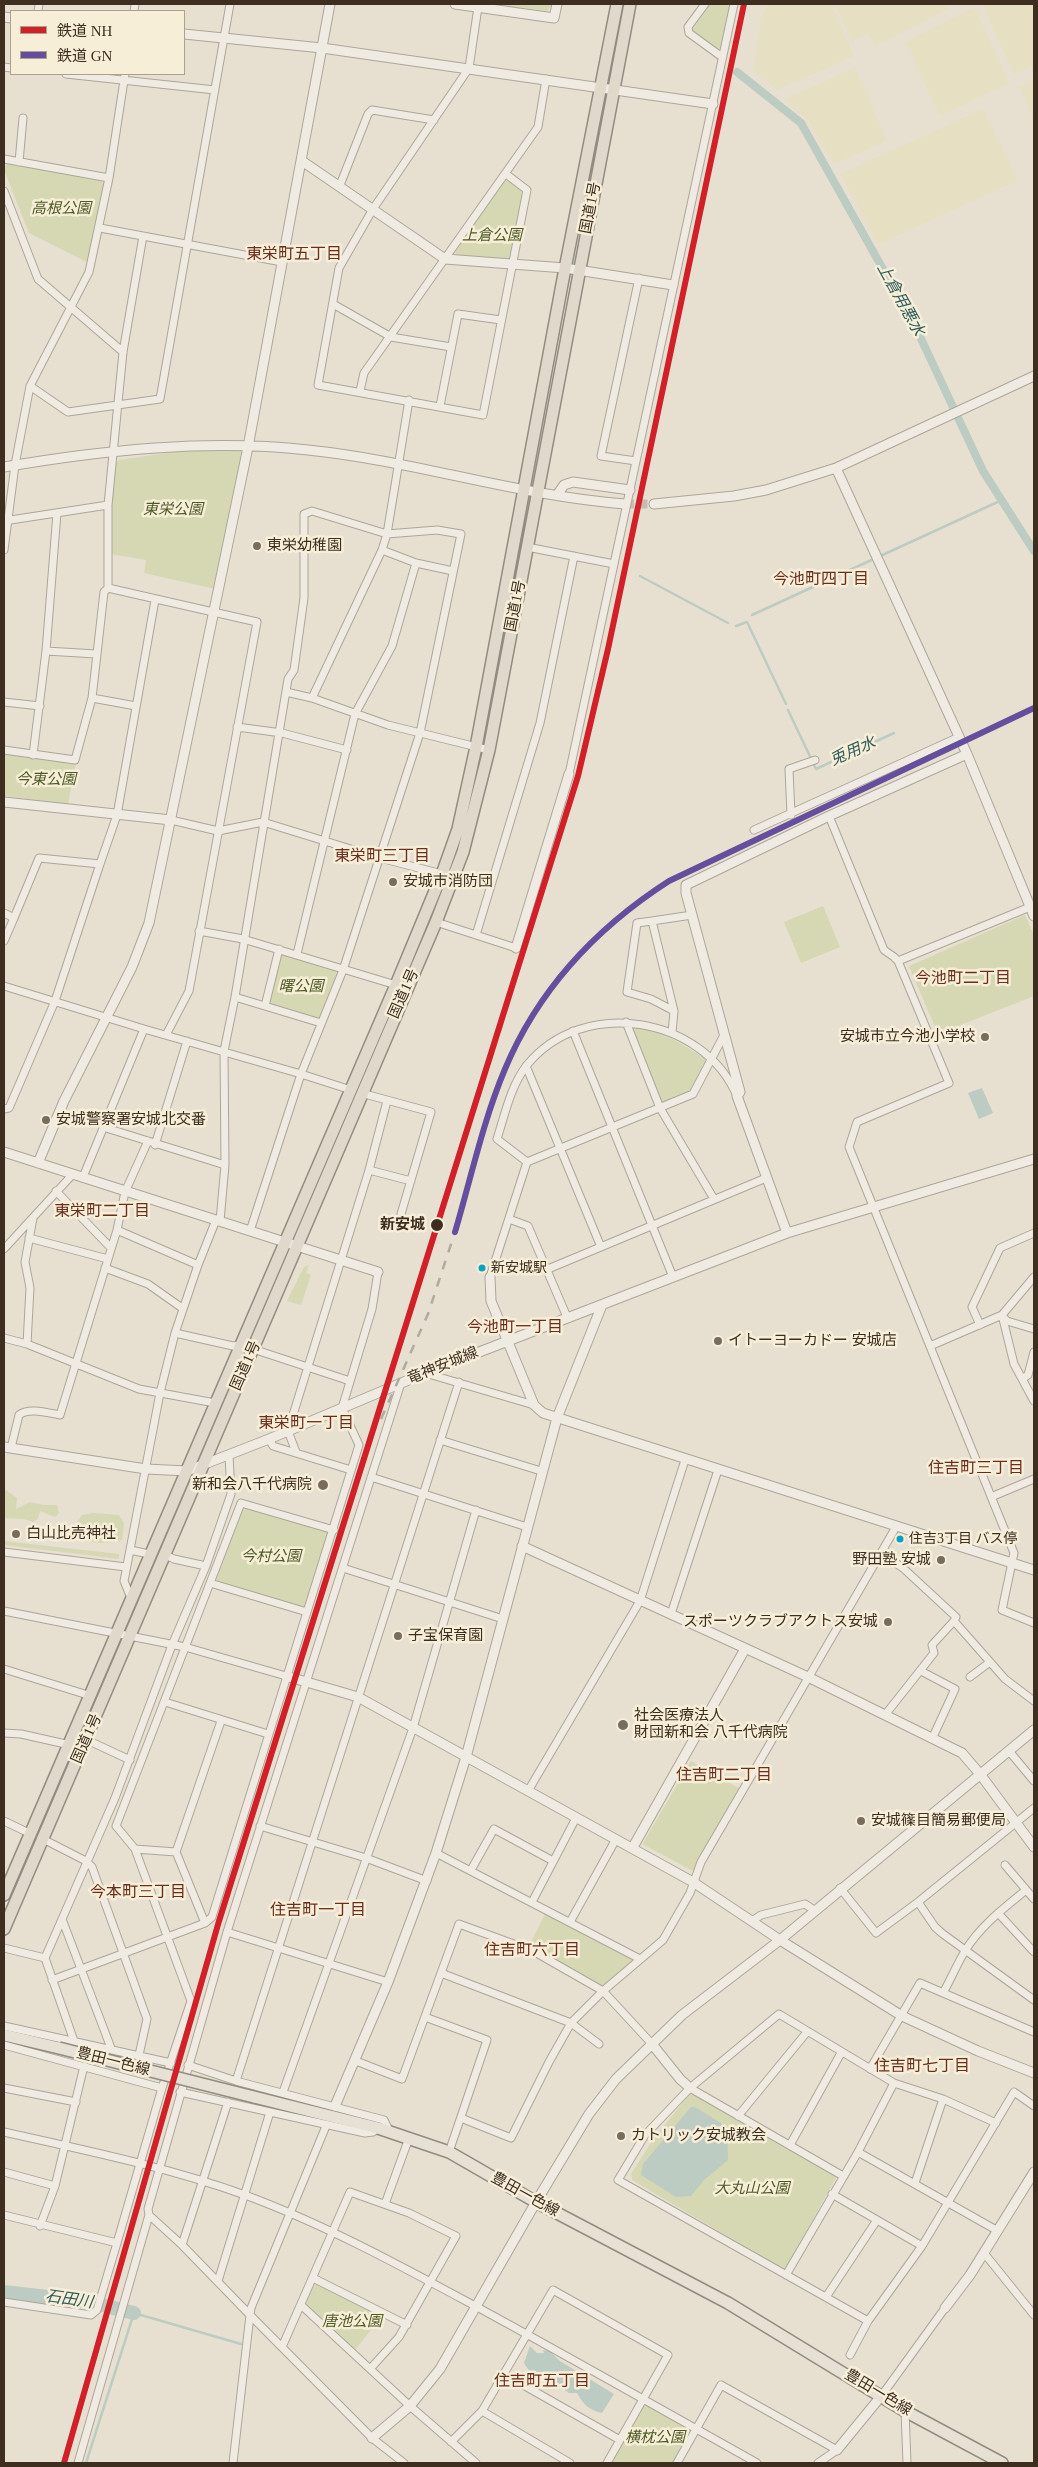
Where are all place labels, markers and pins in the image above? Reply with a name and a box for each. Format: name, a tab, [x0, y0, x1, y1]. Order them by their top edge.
place label: 東栄幼稚園	[267, 537, 342, 555]
marker: 東栄幼稚園	[251, 540, 263, 552]
place label: 安城市消防団	[403, 873, 493, 891]
marker: 安城市消防団	[387, 876, 399, 888]
place label: 安城市立今池小学校	[840, 1028, 975, 1046]
marker: 安城市立今池小学校	[979, 1031, 991, 1043]
place label: 安城警察署安城北交番	[56, 1111, 206, 1129]
marker: 安城警察署安城北交番	[40, 1114, 52, 1126]
place label: 新安城	[380, 1216, 425, 1234]
marker: 新安城	[429, 1217, 445, 1233]
place label: 新安城駅	[491, 1260, 547, 1276]
marker: 新安城駅	[477, 1263, 487, 1273]
place label: イトーヨーカドー 安城店	[728, 1332, 897, 1350]
marker: イトーヨーカドー 安城店	[712, 1335, 724, 1347]
place label: 新和会八千代病院	[192, 1476, 312, 1494]
marker: 新和会八千代病院	[316, 1478, 330, 1492]
place label: 白山比売神社	[26, 1525, 116, 1543]
marker: 白山比売神社	[10, 1528, 22, 1540]
place label: 住吉3丁目 バス停	[909, 1531, 1017, 1547]
marker: 住吉3丁目 バス停	[895, 1534, 905, 1544]
place label: 野田塾 安城	[852, 1551, 931, 1569]
marker: 野田塾 安城	[935, 1554, 947, 1566]
place label: スポーツクラブアクトス安城	[683, 1613, 878, 1631]
marker: スポーツクラブアクトス安城	[882, 1616, 894, 1628]
place label: 子宝保育園	[408, 1627, 483, 1645]
marker: 子宝保育園	[392, 1630, 404, 1642]
place label: 社会医療法人 財団新和会 八千代病院	[634, 1707, 788, 1742]
marker: 社会医療法人 財団新和会 八千代病院	[616, 1718, 630, 1732]
place label: 安城篠目簡易郵便局	[871, 1812, 1006, 1830]
marker: 安城篠目簡易郵便局	[855, 1815, 867, 1827]
place label: カトリック安城教会	[631, 2127, 766, 2145]
marker: カトリック安城教会	[615, 2130, 627, 2142]

